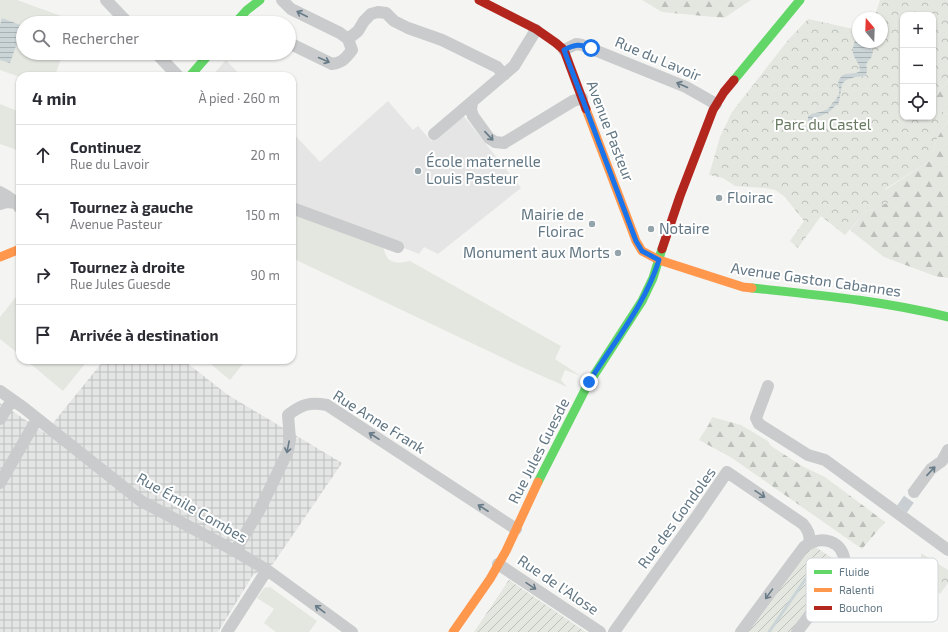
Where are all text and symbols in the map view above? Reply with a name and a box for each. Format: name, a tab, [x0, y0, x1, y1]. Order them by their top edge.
one-way arrow	[296, 10, 308, 17]
north arrow	[852, 12, 888, 48]
map controls	[900, 12, 936, 120]
button: +	[900, 12, 936, 48]
search box	[16, 16, 296, 60]
icon: search	[30, 27, 52, 49]
text: Rechercher	[62, 29, 139, 47]
street label: Rue du Lavoir	[613, 32, 704, 84]
route start	[582, 39, 600, 57]
button: −	[900, 48, 936, 84]
one-way arrow	[318, 57, 330, 64]
street label: Avenue Pasteur	[583, 78, 638, 184]
one-way arrow	[676, 81, 688, 88]
button: locate	[900, 84, 936, 120]
text: 4 min	[32, 88, 76, 108]
text: À pied · 260 m	[198, 90, 280, 106]
park label: Parc du Castel	[775, 115, 872, 133]
one-way arrow	[484, 131, 493, 141]
text: Continuez	[70, 138, 141, 156]
icon: ahead	[32, 144, 54, 166]
text: 20 m	[251, 147, 280, 163]
place label: École maternelle Louis Pasteur	[426, 152, 541, 187]
text: Rue du Lavoir	[70, 156, 150, 172]
marker: École maternelle Louis Pasteur	[413, 166, 423, 176]
place label: Floirac	[727, 188, 773, 206]
marker: Floirac	[714, 193, 724, 203]
text: Tournez à gauche	[70, 198, 193, 216]
icon: left	[32, 204, 54, 226]
place label: Mairie de Floirac	[521, 205, 584, 240]
text: 150 m	[246, 207, 280, 223]
text: Avenue Pasteur	[70, 216, 162, 232]
marker: Mairie de Floirac	[587, 219, 597, 229]
place label: Notaire	[659, 219, 710, 237]
marker: Notaire	[646, 224, 656, 234]
place label: Monument aux Morts	[463, 243, 610, 261]
marker: Monument aux Morts	[613, 248, 623, 258]
text: Tournez à droite	[70, 258, 185, 276]
street label: Avenue Gaston Cabannes	[730, 258, 902, 300]
icon: right	[32, 264, 54, 286]
text: 90 m	[250, 267, 280, 283]
text: Rue Jules Guesde	[70, 276, 171, 292]
icon: arrive	[32, 324, 54, 346]
text: Arrivée à destination	[70, 326, 218, 344]
route end	[580, 373, 598, 391]
street label: Rue Anne Frank	[330, 386, 429, 457]
street label: Rue Jules Guesde	[504, 395, 573, 506]
one-way arrow	[369, 432, 380, 440]
one-way arrow	[284, 440, 292, 453]
street label: Rue des Gondoles	[633, 463, 719, 572]
one-way arrow	[926, 466, 936, 476]
street label: Rue Émile Combes	[134, 468, 251, 546]
one-way arrow	[754, 490, 765, 498]
one-way arrow	[477, 503, 489, 511]
street label: Rue de l'Alose	[515, 550, 603, 618]
legend	[806, 558, 938, 622]
text: Fluide	[839, 565, 869, 578]
one-way arrow	[525, 582, 536, 590]
text: Ralenti	[839, 583, 874, 596]
one-way arrow	[765, 588, 773, 599]
text: Bouchon	[839, 601, 883, 614]
one-way arrow	[315, 605, 326, 613]

